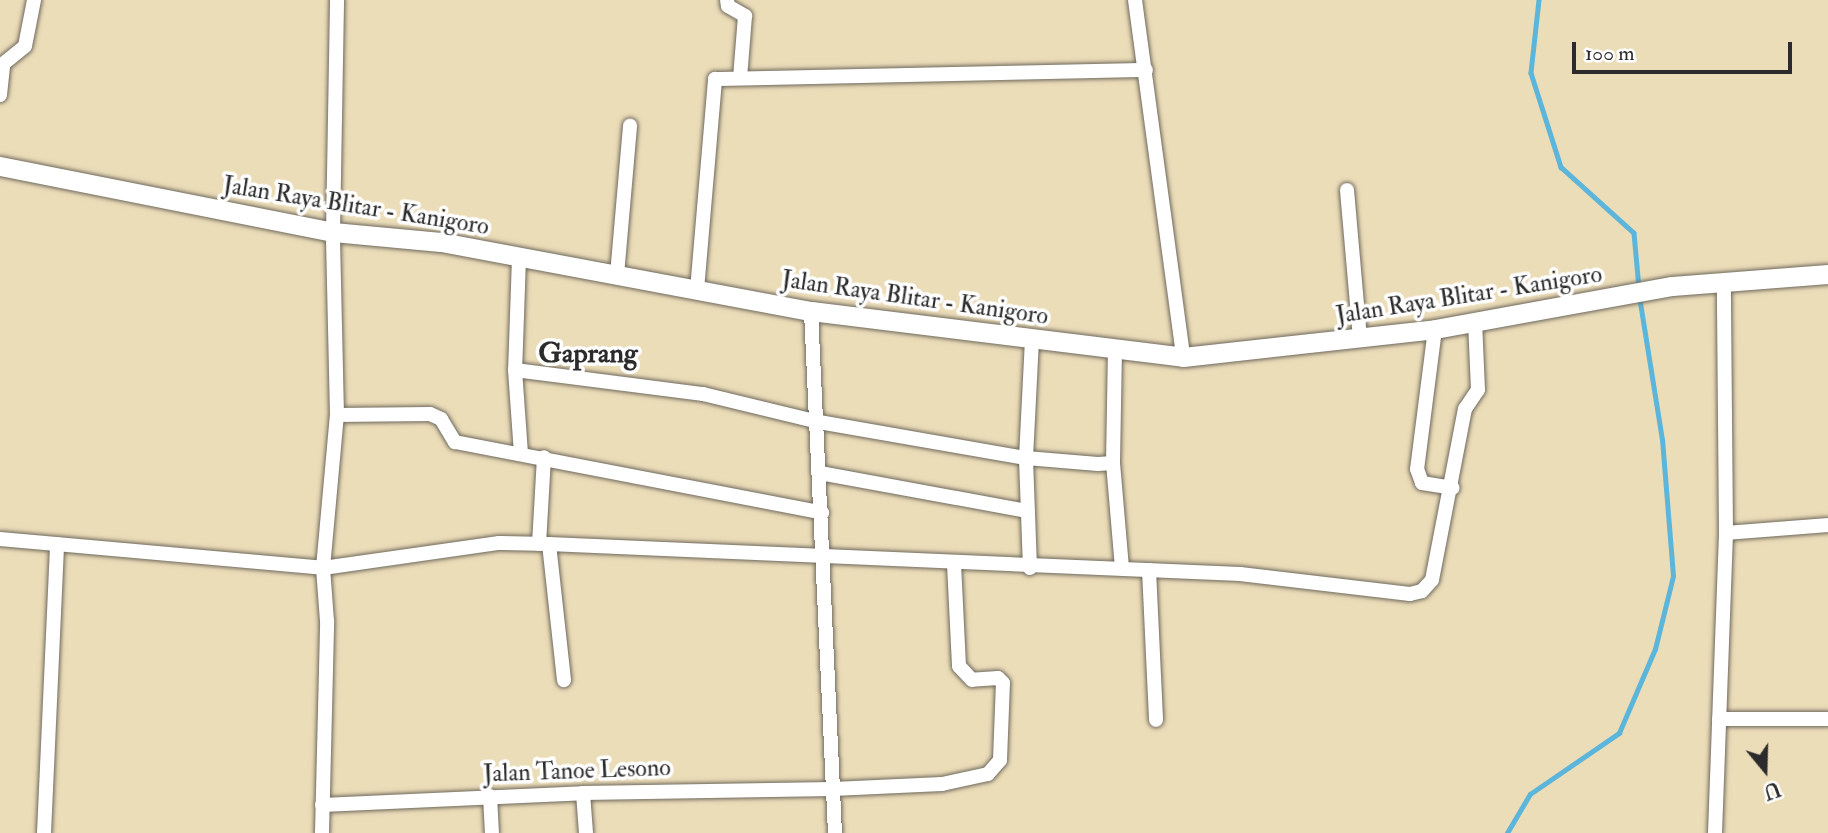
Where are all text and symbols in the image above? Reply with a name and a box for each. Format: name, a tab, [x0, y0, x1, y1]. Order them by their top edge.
scale bar	[1576, 28, 1797, 72]
text: 100 m	[1585, 40, 1635, 67]
street label: Jalan Raya Blitar - Kanigoro	[221, 171, 491, 241]
street label: Jalan Raya Blitar - Kanigoro	[1334, 260, 1604, 330]
street label: Jalan Raya Blitar - Kanigoro	[780, 265, 1050, 331]
district label: Gaprang	[538, 337, 638, 371]
north arrow	[1730, 735, 1800, 805]
street label: Jalan Tanoe Lesono	[483, 753, 671, 789]
text: U	[1760, 776, 1783, 804]

